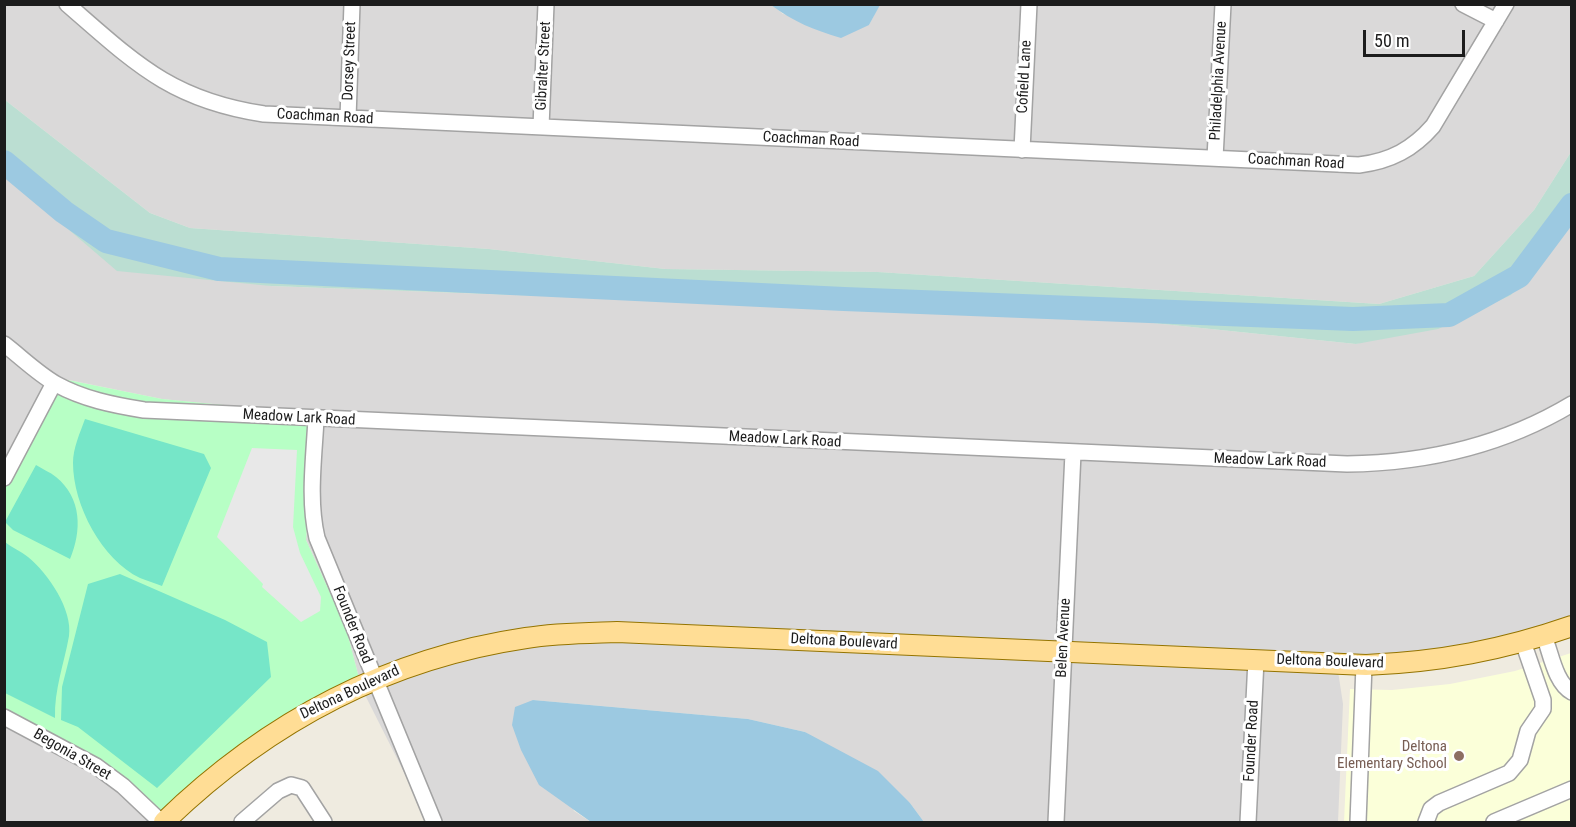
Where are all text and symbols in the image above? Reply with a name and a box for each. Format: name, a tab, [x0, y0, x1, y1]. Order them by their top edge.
scale bar	[1366, 18, 1468, 56]
street label: Dorsey Street	[340, 21, 360, 101]
street label: Gibralter Street	[533, 21, 555, 111]
street label: Philadelphia Avenue	[1207, 21, 1231, 141]
text: 50 m	[1374, 30, 1409, 51]
street label: Cofield Lane	[1014, 40, 1036, 114]
street label: Coachman Road	[276, 105, 374, 129]
street label: Coachman Road	[762, 128, 860, 152]
street label: Coachman Road	[1247, 150, 1345, 174]
street label: Meadow Lark Road	[242, 406, 356, 430]
street label: Meadow Lark Road	[728, 428, 842, 452]
street label: Meadow Lark Road	[1213, 450, 1327, 472]
street label: Founder Road	[328, 584, 376, 666]
street label: Belen Avenue	[1053, 598, 1075, 678]
street label: Deltona Boulevard	[790, 630, 898, 654]
street label: Deltona Boulevard	[1276, 651, 1384, 673]
street label: Deltona Boulevard	[298, 662, 402, 724]
street label: Founder Road	[1241, 700, 1263, 782]
street label: Begonia Street	[30, 726, 114, 784]
place label: Deltona Elementary School	[1337, 738, 1447, 773]
marker: Deltona Elementary School	[1452, 749, 1466, 763]

